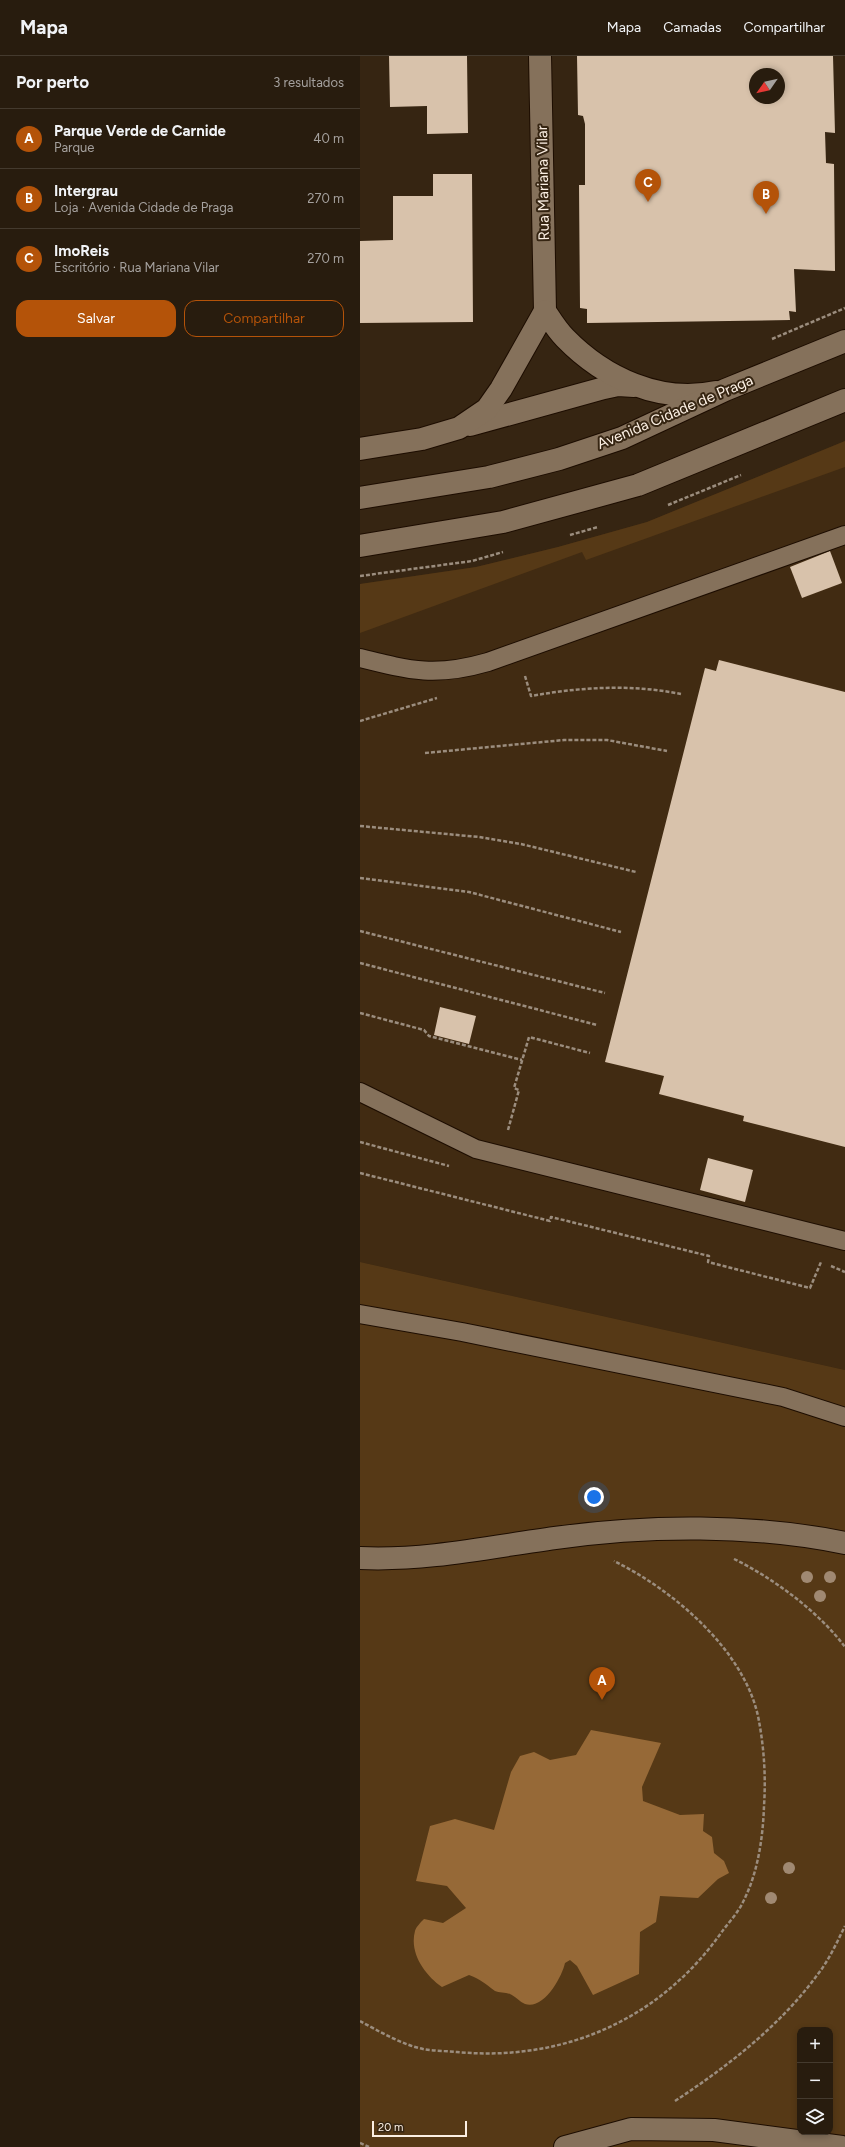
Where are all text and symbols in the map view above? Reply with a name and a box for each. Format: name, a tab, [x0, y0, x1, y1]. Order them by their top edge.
text: Mapa	[20, 16, 68, 39]
text: Mapa	[607, 19, 641, 36]
text: Camadas	[663, 19, 721, 36]
text: Compartilhar	[743, 19, 825, 36]
north arrow	[749, 68, 785, 104]
text: Por perto	[16, 72, 89, 92]
text: 3 resultados	[273, 75, 344, 90]
text: Parque Verde de Carnide	[54, 122, 226, 140]
street label: Rua Mariana Vilar	[533, 125, 553, 241]
text: A	[24, 131, 34, 146]
text: 40 m	[313, 131, 344, 146]
text: Parque	[54, 140, 94, 155]
pin: C	[635, 169, 661, 202]
pin: B	[753, 181, 779, 214]
text: Intergrau	[54, 182, 118, 200]
text: B	[25, 191, 33, 206]
text: 270 m	[307, 191, 344, 206]
text: Loja · Avenida Cidade de Praga	[54, 200, 234, 215]
text: ImoReis	[54, 242, 109, 260]
text: C	[24, 251, 34, 266]
text: 270 m	[307, 251, 344, 266]
text: Escritório · Rua Mariana Vilar	[54, 260, 219, 275]
button: Salvar	[16, 300, 176, 337]
button: Compartilhar	[184, 300, 344, 337]
street label: Avenida Cidade de Praga	[594, 371, 756, 453]
your location	[584, 1487, 604, 1507]
pin: A	[589, 1667, 615, 1700]
map controls	[797, 2027, 833, 2135]
button: +	[797, 2027, 833, 2063]
button: −	[797, 2063, 833, 2099]
button: layers	[797, 2099, 833, 2135]
scale bar	[372, 2119, 467, 2138]
text: 20 m	[378, 2121, 403, 2134]

